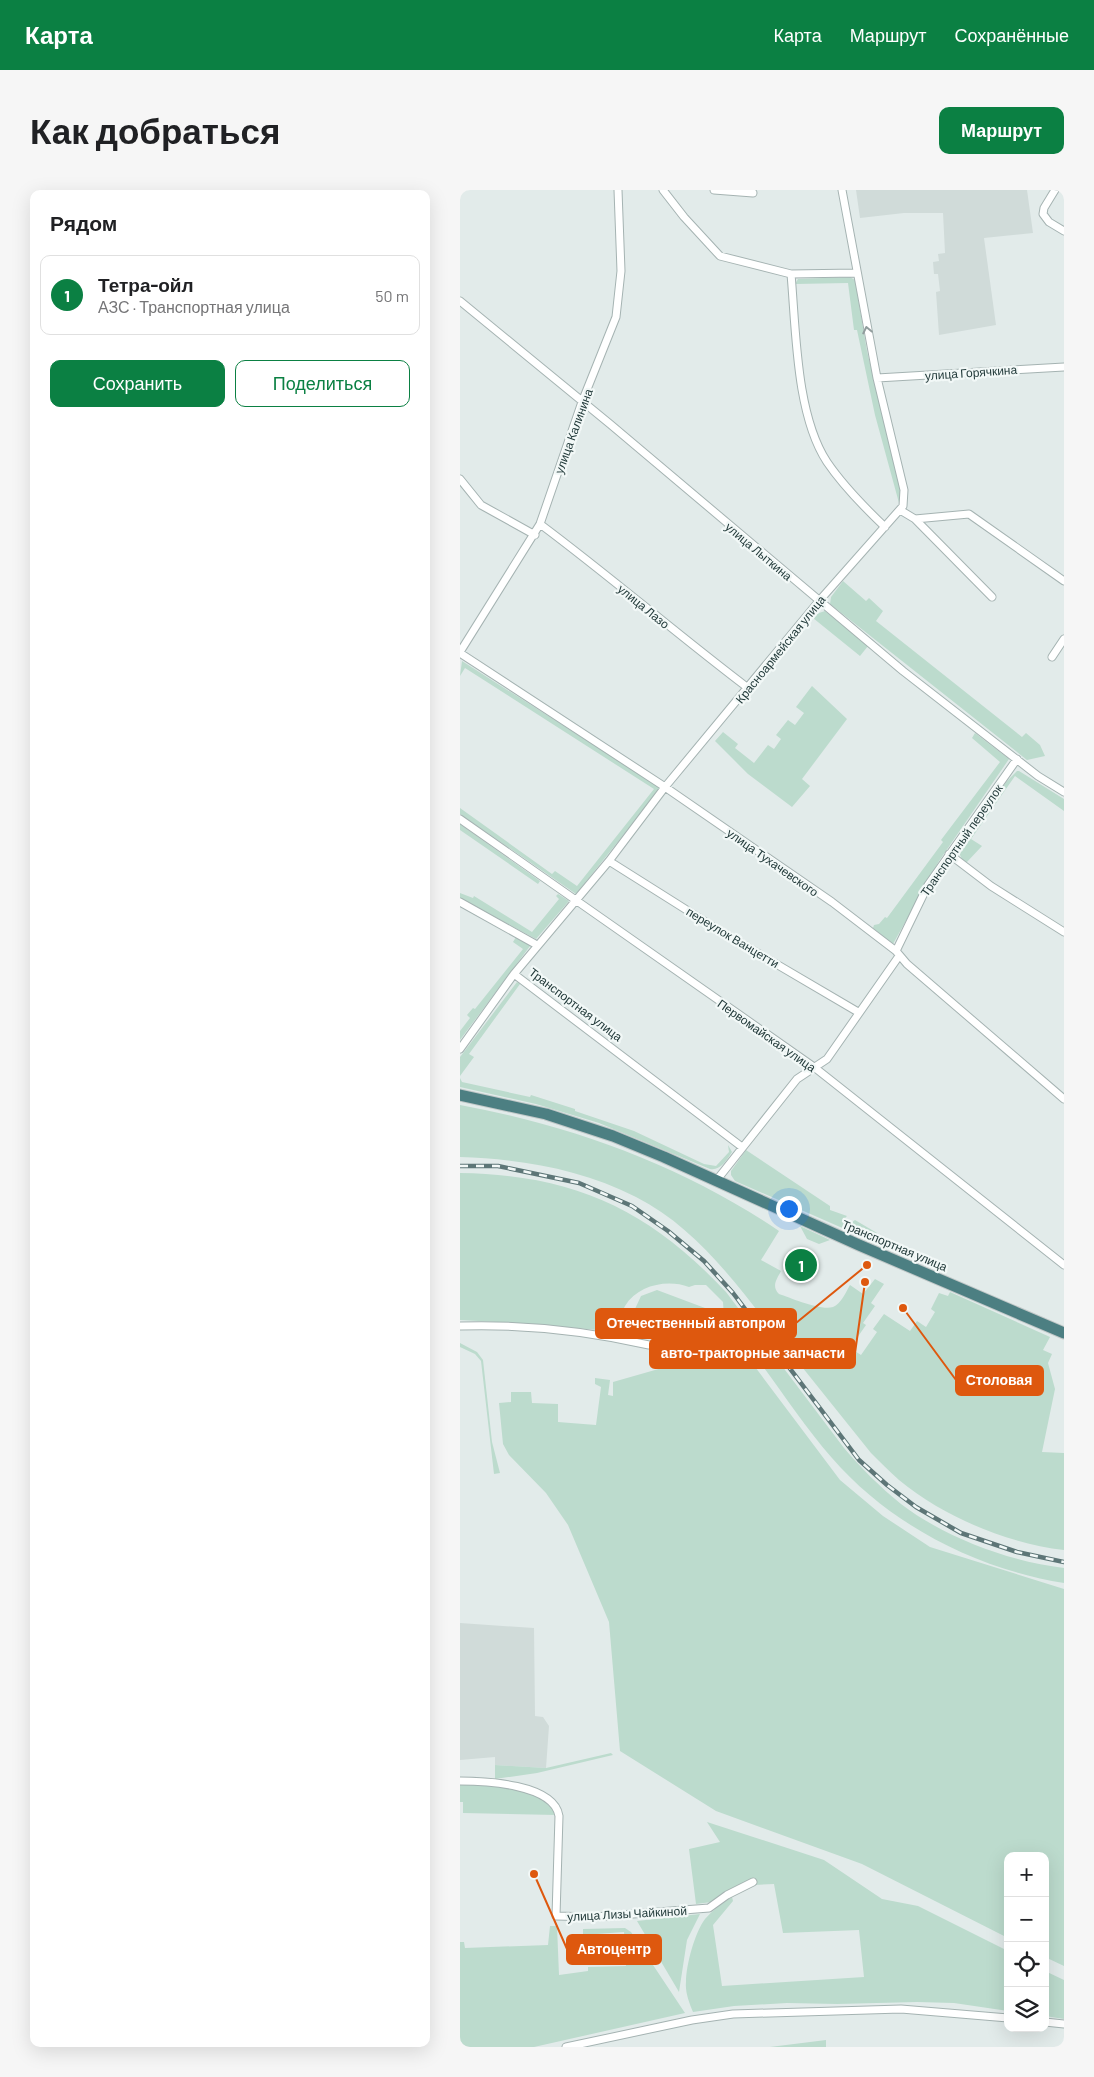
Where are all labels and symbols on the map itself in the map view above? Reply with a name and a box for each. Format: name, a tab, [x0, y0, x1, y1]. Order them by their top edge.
one-way arrow	[863, 326, 873, 335]
street label: улица Горячкина	[924, 362, 1018, 383]
street label: улица Калинина	[551, 386, 596, 476]
street label: улица Лыткина	[722, 519, 795, 584]
street label: улица Лазо	[615, 581, 673, 632]
street label: Красноармейская улица	[732, 592, 829, 706]
street label: Транспортный переулок	[917, 781, 1006, 899]
street label: улица Тухачевского	[724, 825, 822, 900]
street label: переулок Ванцетти	[684, 904, 782, 971]
street label: Транспортная улица	[526, 964, 626, 1045]
street label: Первомайская улица	[715, 996, 819, 1075]
your location	[776, 1196, 802, 1222]
street label: Транспортная улица	[840, 1216, 950, 1275]
pin: 1	[785, 1246, 817, 1284]
callout: Отечественный автопром	[596, 1309, 796, 1338]
text: Отечественный автопром	[606, 1314, 786, 1331]
callout: авто-тракторные запчасти	[650, 1339, 855, 1368]
text: авто-тракторные запчасти	[661, 1344, 845, 1361]
callout: Столовая	[956, 1366, 1043, 1395]
text: Столовая	[966, 1371, 1032, 1388]
street label: улица Лизы Чайкиной	[567, 1903, 687, 1924]
callout: Автоцентр	[567, 1935, 661, 1964]
text: Автоцентр	[577, 1940, 651, 1957]

